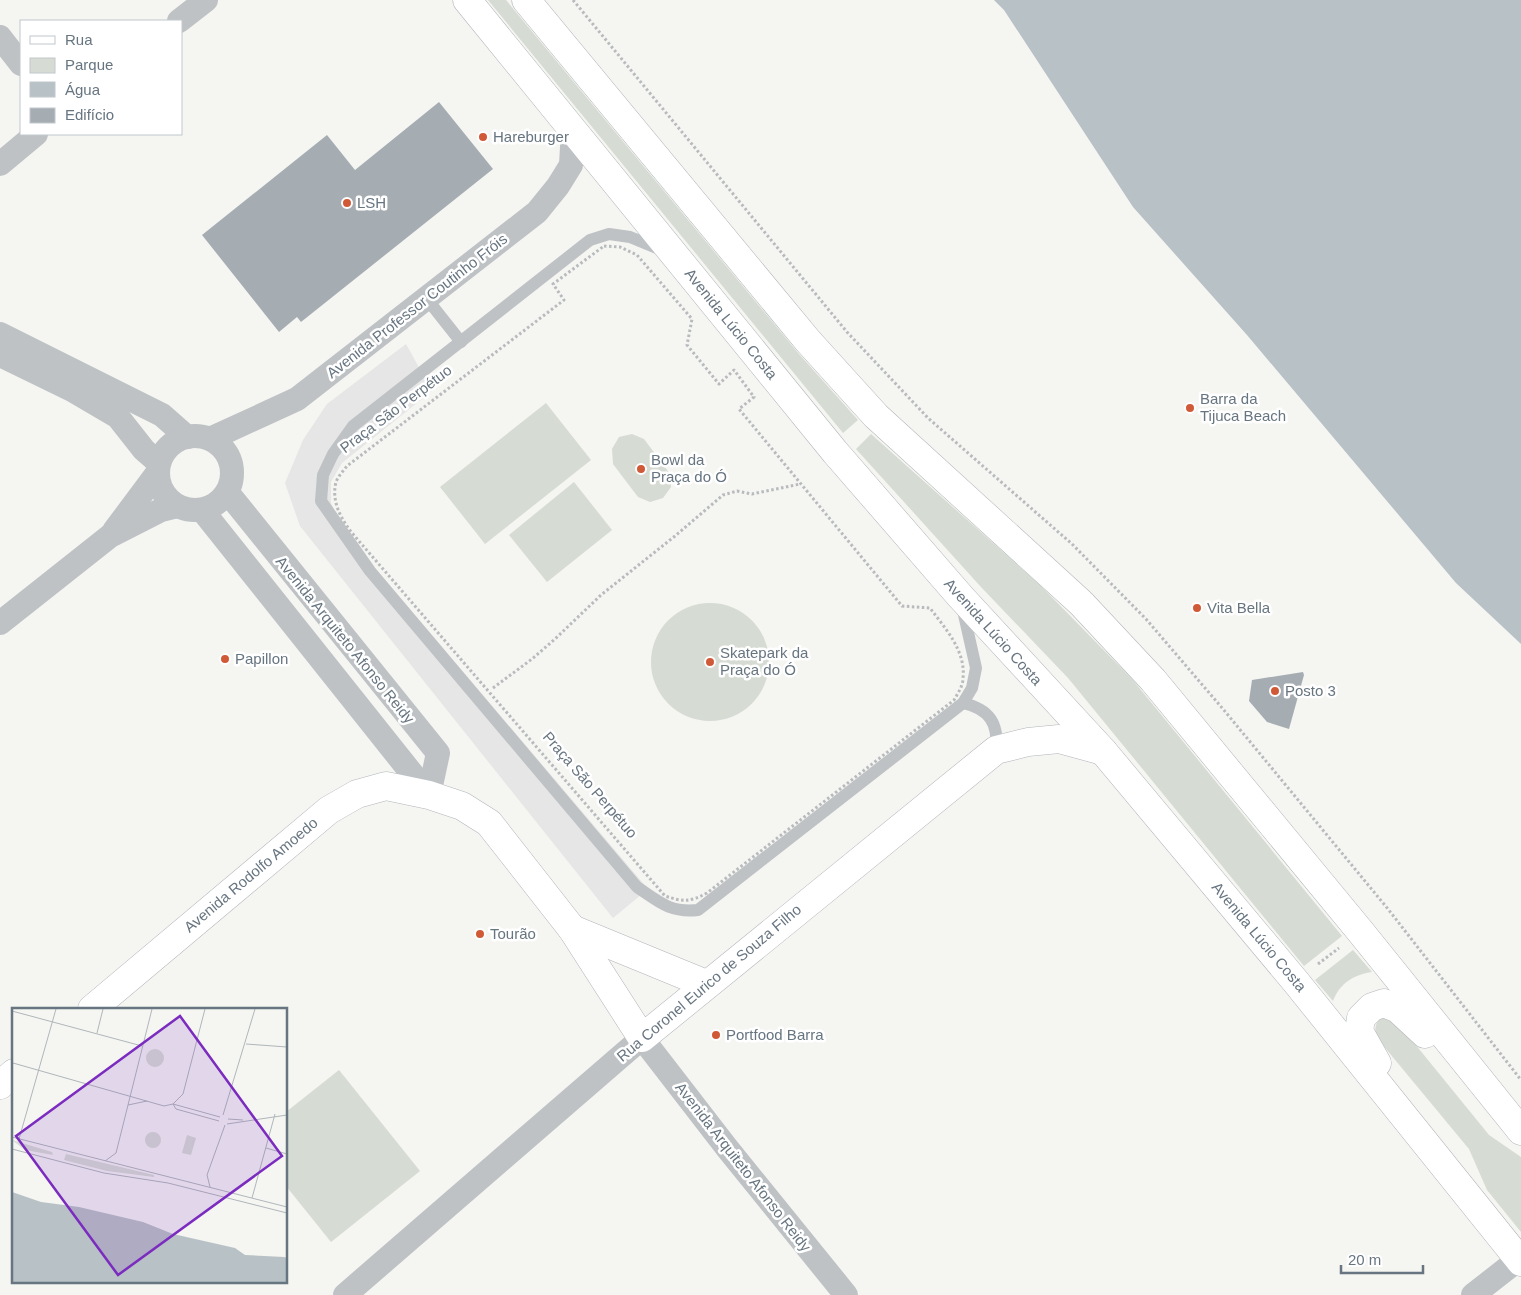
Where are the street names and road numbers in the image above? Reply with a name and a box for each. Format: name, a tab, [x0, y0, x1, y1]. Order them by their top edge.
street label: Avenida Professor Coutinho Fróis	[323, 230, 510, 381]
street label: Avenida Lúcio Costa	[682, 265, 782, 383]
street label: Praça São Perpétuo	[337, 361, 455, 456]
street label: Avenida Arquiteto Afonso Reidy	[273, 553, 418, 727]
street label: Avenida Lúcio Costa	[941, 575, 1046, 689]
street label: Praça São Perpétuo	[540, 728, 641, 841]
street label: Avenida Rodolfo Amoedo	[180, 814, 321, 935]
street label: Avenida Lúcio Costa	[1209, 879, 1310, 995]
street label: Rua Coronel Eurico de Souza Filho	[613, 901, 804, 1065]
street label: Avenida Arquiteto Afonso Reidy	[672, 1079, 815, 1255]

